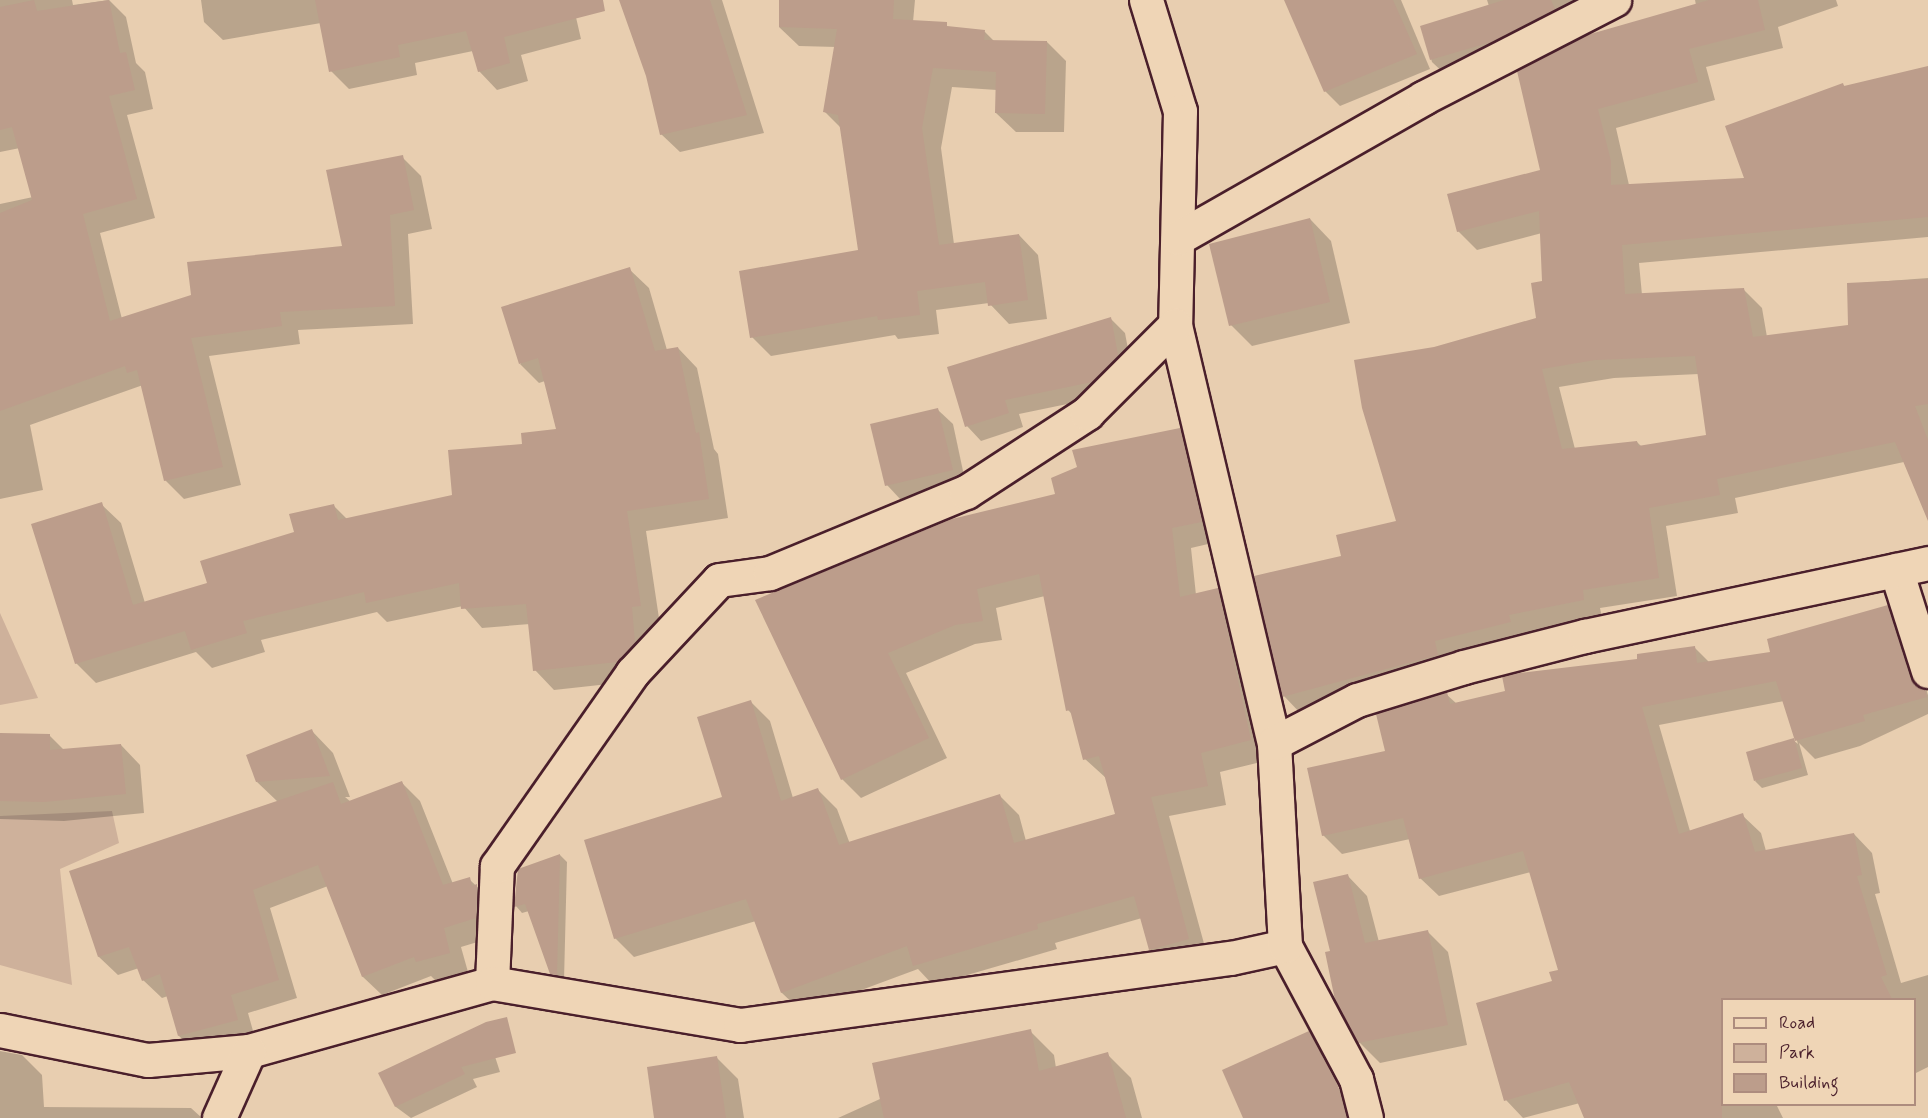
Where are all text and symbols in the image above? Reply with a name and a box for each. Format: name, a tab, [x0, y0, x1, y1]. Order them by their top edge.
legend	[1721, 998, 1916, 1106]
text: Road	[1779, 1011, 1815, 1035]
text: Park	[1779, 1041, 1815, 1065]
text: Building	[1779, 1071, 1839, 1095]

